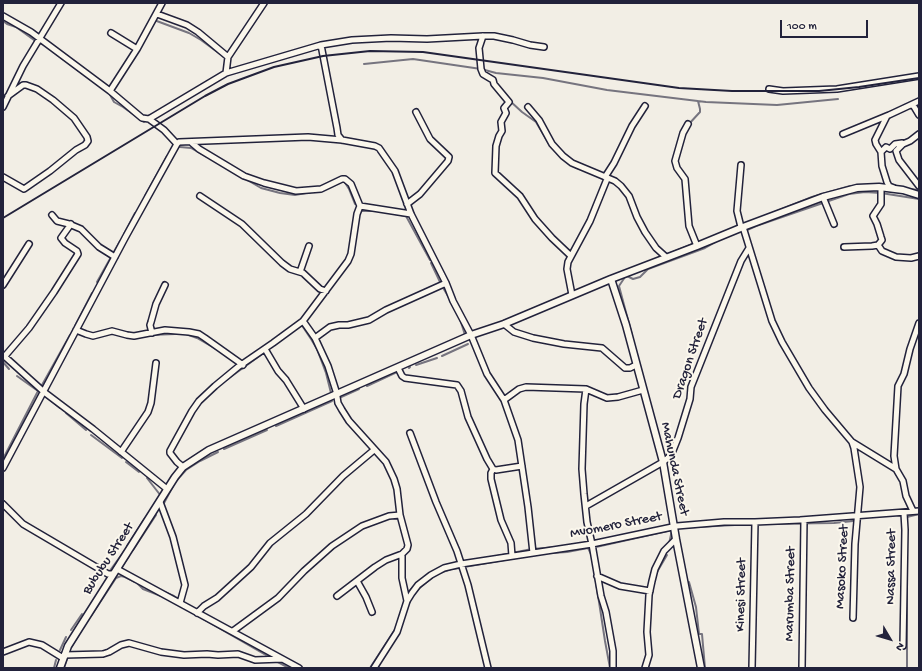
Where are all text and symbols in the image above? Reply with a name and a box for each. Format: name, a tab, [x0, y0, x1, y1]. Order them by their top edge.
scale bar	[782, 12, 870, 38]
text: 100 m	[787, 20, 817, 34]
street label: Dragon Street	[669, 316, 713, 402]
street label: Mahunda Street	[656, 421, 692, 517]
street label: Mvomero Street	[569, 509, 663, 543]
street label: Bububu Street	[80, 520, 138, 598]
street label: Masoko Street	[832, 525, 854, 609]
street label: Nassa Street	[883, 529, 901, 605]
street label: Marumba Street	[782, 546, 800, 642]
street label: Kinesi Street	[733, 558, 751, 632]
north arrow	[870, 619, 910, 659]
text: N	[893, 640, 906, 653]

